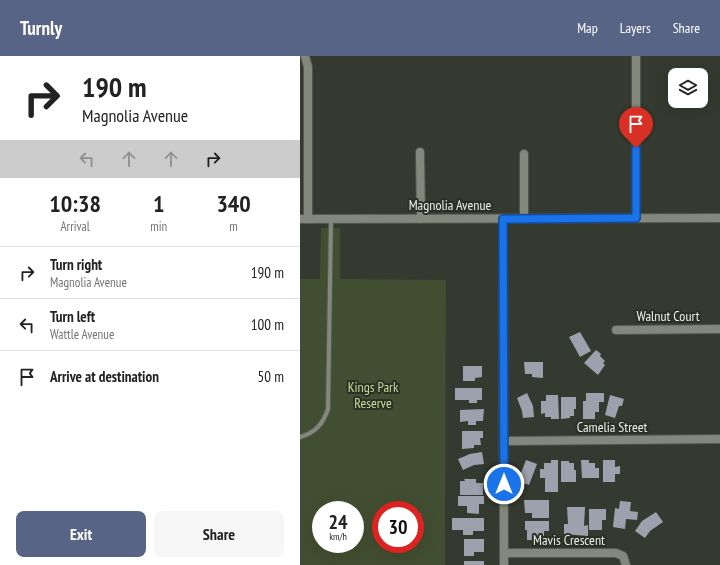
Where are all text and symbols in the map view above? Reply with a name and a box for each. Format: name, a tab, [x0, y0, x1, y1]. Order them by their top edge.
text: Turnly	[20, 16, 62, 40]
text: Map	[577, 19, 598, 37]
text: Layers	[620, 19, 651, 37]
text: Share	[673, 19, 700, 37]
text: 190 m	[82, 68, 146, 105]
map controls	[668, 68, 708, 108]
button: layers	[668, 68, 708, 108]
icon: right	[16, 72, 68, 124]
text: Magnolia Avenue	[82, 104, 188, 127]
pin	[619, 107, 653, 148]
icon: arrive	[625, 113, 647, 135]
icon: left	[76, 148, 98, 170]
icon: ahead	[118, 148, 140, 170]
icon: ahead	[160, 148, 182, 170]
icon: right	[202, 148, 224, 170]
text: 10:38	[49, 188, 101, 219]
text: 1	[153, 188, 164, 219]
text: 340	[216, 188, 251, 219]
street label: Magnolia Avenue	[409, 196, 492, 214]
text: Arrival	[60, 218, 90, 235]
text: min	[150, 218, 167, 235]
text: m	[229, 218, 238, 235]
text: Turn right	[50, 255, 102, 274]
icon: right	[16, 262, 38, 284]
text: 190 m	[251, 263, 284, 282]
text: Magnolia Avenue	[50, 274, 127, 291]
text: Turn left	[50, 307, 95, 326]
street label: Walnut Court	[637, 307, 700, 325]
icon: left	[16, 314, 38, 336]
text: 100 m	[251, 315, 284, 334]
text: Wattle Avenue	[50, 326, 114, 343]
icon: arrive	[16, 366, 38, 388]
text: Arrive at destination	[50, 367, 159, 386]
text: 50 m	[258, 367, 284, 386]
park label: Kings Park Reserve	[348, 378, 399, 412]
street label: Camelia Street	[577, 418, 647, 436]
position arrow	[483, 463, 525, 505]
speed limit sign: 30	[372, 501, 424, 553]
text: 24	[328, 509, 348, 535]
button: Exit	[16, 511, 146, 557]
button: Share	[154, 511, 284, 557]
text: km/h	[329, 530, 347, 543]
street label: Mavis Crescent	[533, 531, 605, 549]

